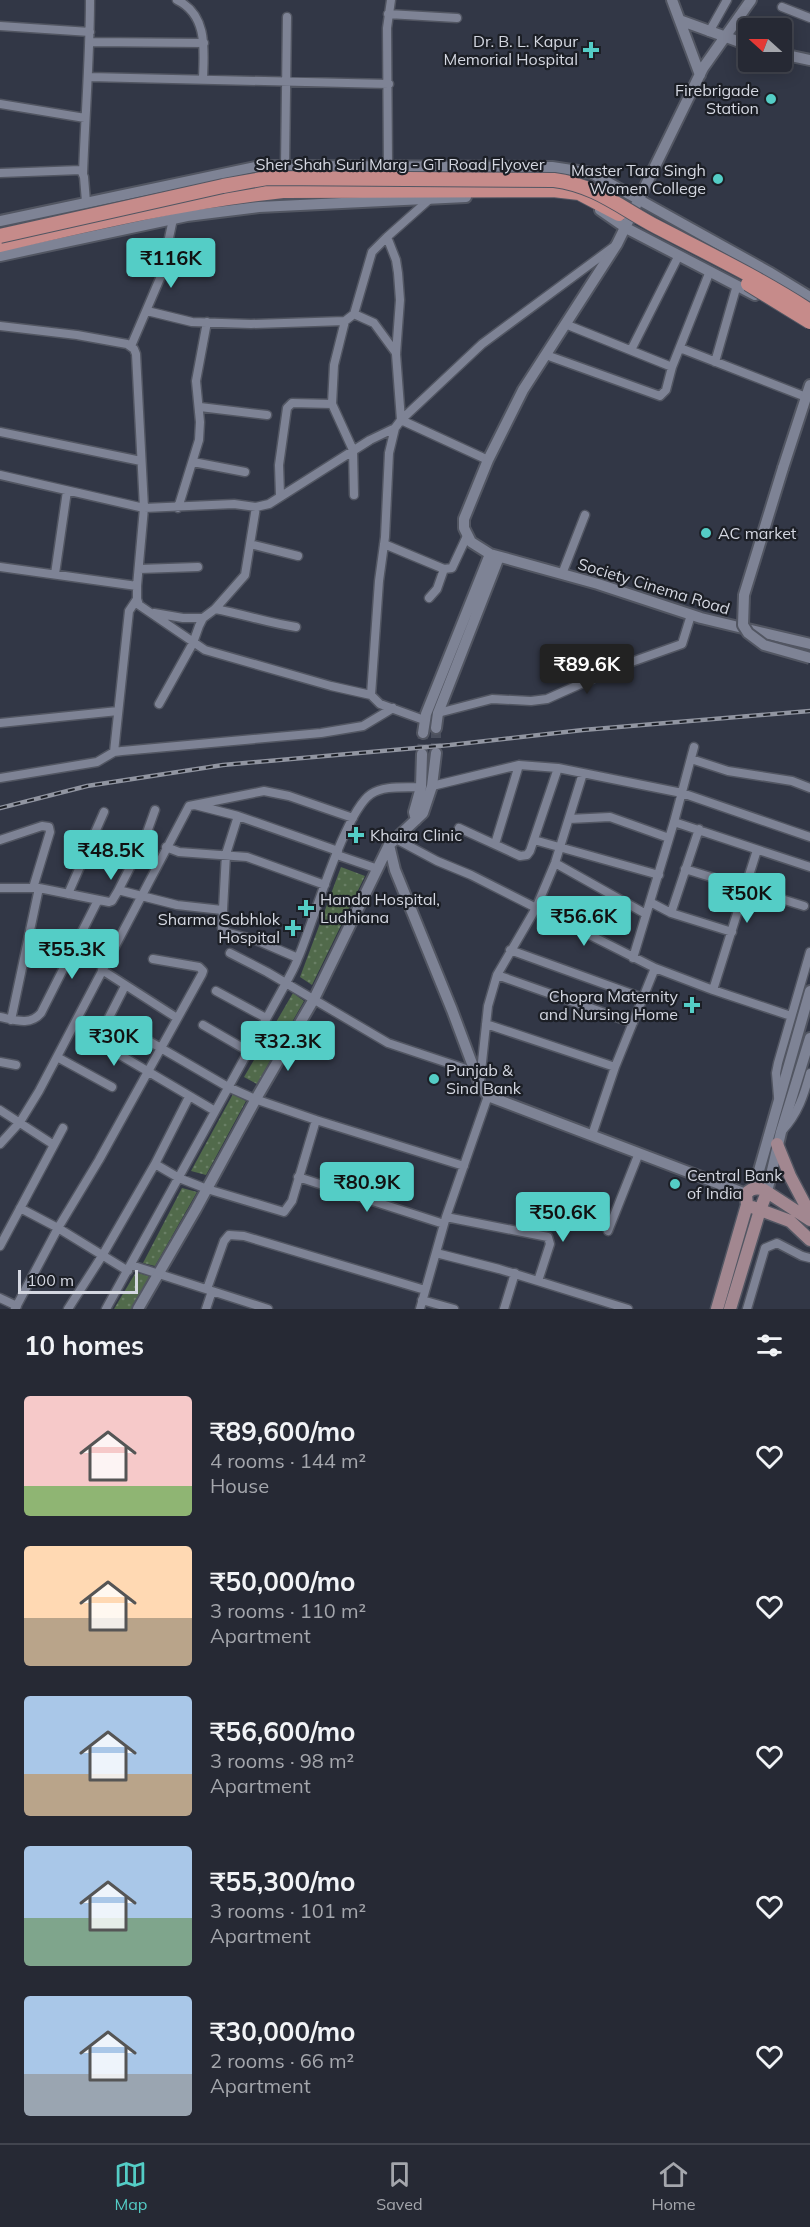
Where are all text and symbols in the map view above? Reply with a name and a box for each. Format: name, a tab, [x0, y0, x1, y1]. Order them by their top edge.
north arrow	[738, 18, 792, 72]
map controls	[738, 18, 792, 72]
place label: Dr. B. L. Kapur Memorial Hospital	[443, 31, 578, 69]
marker: Dr. B. L. Kapur Memorial Hospital	[582, 41, 600, 59]
place label: Firebrigade Station	[675, 80, 759, 118]
marker: Firebrigade Station	[764, 92, 778, 106]
street label: Sher Shah Suri Marg - GT Road Flyover	[255, 154, 545, 174]
place label: Master Tara Singh Women College	[571, 160, 706, 198]
marker: Master Tara Singh Women College	[711, 172, 725, 186]
pin: ₹116K	[129, 238, 213, 289]
text: ₹116K	[140, 245, 202, 270]
place label: AC market	[718, 523, 797, 543]
marker: AC market	[699, 526, 713, 540]
street label: Society Cinema Road	[576, 553, 732, 619]
pin: ₹89.6K	[538, 644, 636, 695]
text: ₹89.6K	[554, 651, 620, 676]
place label: Khaira Clinic	[370, 825, 462, 845]
marker: Khaira Clinic	[347, 826, 365, 844]
pin: ₹48.5K	[62, 830, 160, 881]
text: ₹48.5K	[78, 837, 144, 862]
pin: ₹50K	[711, 873, 783, 924]
text: ₹50K	[722, 880, 772, 905]
place label: Handa Hospital, Ludhiana	[320, 889, 440, 927]
pin: ₹56.6K	[535, 896, 633, 947]
marker: Handa Hospital, Ludhiana	[297, 899, 315, 917]
text: ₹56.6K	[551, 903, 617, 928]
place label: Sharma Sabhlok Hospital	[158, 909, 281, 947]
marker: Sharma Sabhlok Hospital	[284, 919, 302, 937]
pin: ₹55.3K	[23, 929, 121, 980]
text: ₹55.3K	[39, 936, 105, 961]
place label: Chopra Maternity and Nursing Home	[539, 986, 678, 1024]
marker: Chopra Maternity and Nursing Home	[683, 996, 701, 1014]
pin: ₹30K	[78, 1016, 150, 1067]
pin: ₹32.3K	[239, 1021, 337, 1072]
text: ₹30K	[89, 1023, 139, 1048]
text: ₹32.3K	[255, 1028, 321, 1053]
place label: Punjab & Sind Bank	[446, 1060, 522, 1098]
marker: Punjab & Sind Bank	[427, 1072, 441, 1086]
pin: ₹80.9K	[318, 1162, 416, 1213]
place label: Central Bank of India	[687, 1165, 783, 1203]
text: ₹80.9K	[334, 1169, 400, 1194]
marker: Central Bank of India	[668, 1177, 682, 1191]
pin: ₹50.6K	[514, 1192, 612, 1243]
text: ₹50.6K	[530, 1199, 596, 1224]
scale bar	[18, 1267, 138, 1294]
text: 100 m	[27, 1270, 74, 1290]
text: 10 homes	[24, 1329, 144, 1362]
icon: filters	[753, 1329, 786, 1362]
text: ₹89,600/mo	[210, 1415, 355, 1448]
icon: home	[72, 1420, 144, 1492]
icon: heart	[753, 1440, 786, 1473]
text: 4 rooms · 144 m²	[210, 1448, 366, 1473]
text: House	[210, 1473, 269, 1498]
text: ₹50,000/mo	[210, 1565, 355, 1598]
icon: home	[72, 1570, 144, 1642]
icon: heart	[753, 1590, 786, 1623]
text: 3 rooms · 110 m²	[210, 1598, 366, 1623]
text: Apartment	[210, 1623, 311, 1648]
text: ₹56,600/mo	[210, 1715, 355, 1748]
icon: home	[72, 1720, 144, 1792]
icon: heart	[753, 1740, 786, 1773]
text: 3 rooms · 98 m²	[210, 1748, 354, 1773]
text: Apartment	[210, 1773, 311, 1798]
text: ₹55,300/mo	[210, 1865, 355, 1898]
icon: home	[72, 1870, 144, 1942]
icon: heart	[753, 1890, 786, 1923]
text: 3 rooms · 101 m²	[210, 1898, 366, 1923]
text: Apartment	[210, 1923, 311, 1948]
text: ₹30,000/mo	[210, 2015, 355, 2048]
icon: home	[72, 2020, 144, 2092]
icon: heart	[753, 2040, 786, 2073]
text: 2 rooms · 66 m²	[210, 2048, 354, 2073]
text: Apartment	[210, 2073, 311, 2098]
tab: Map	[114, 2158, 147, 2214]
tab: Saved	[376, 2158, 423, 2214]
tab: Home	[651, 2158, 696, 2214]

